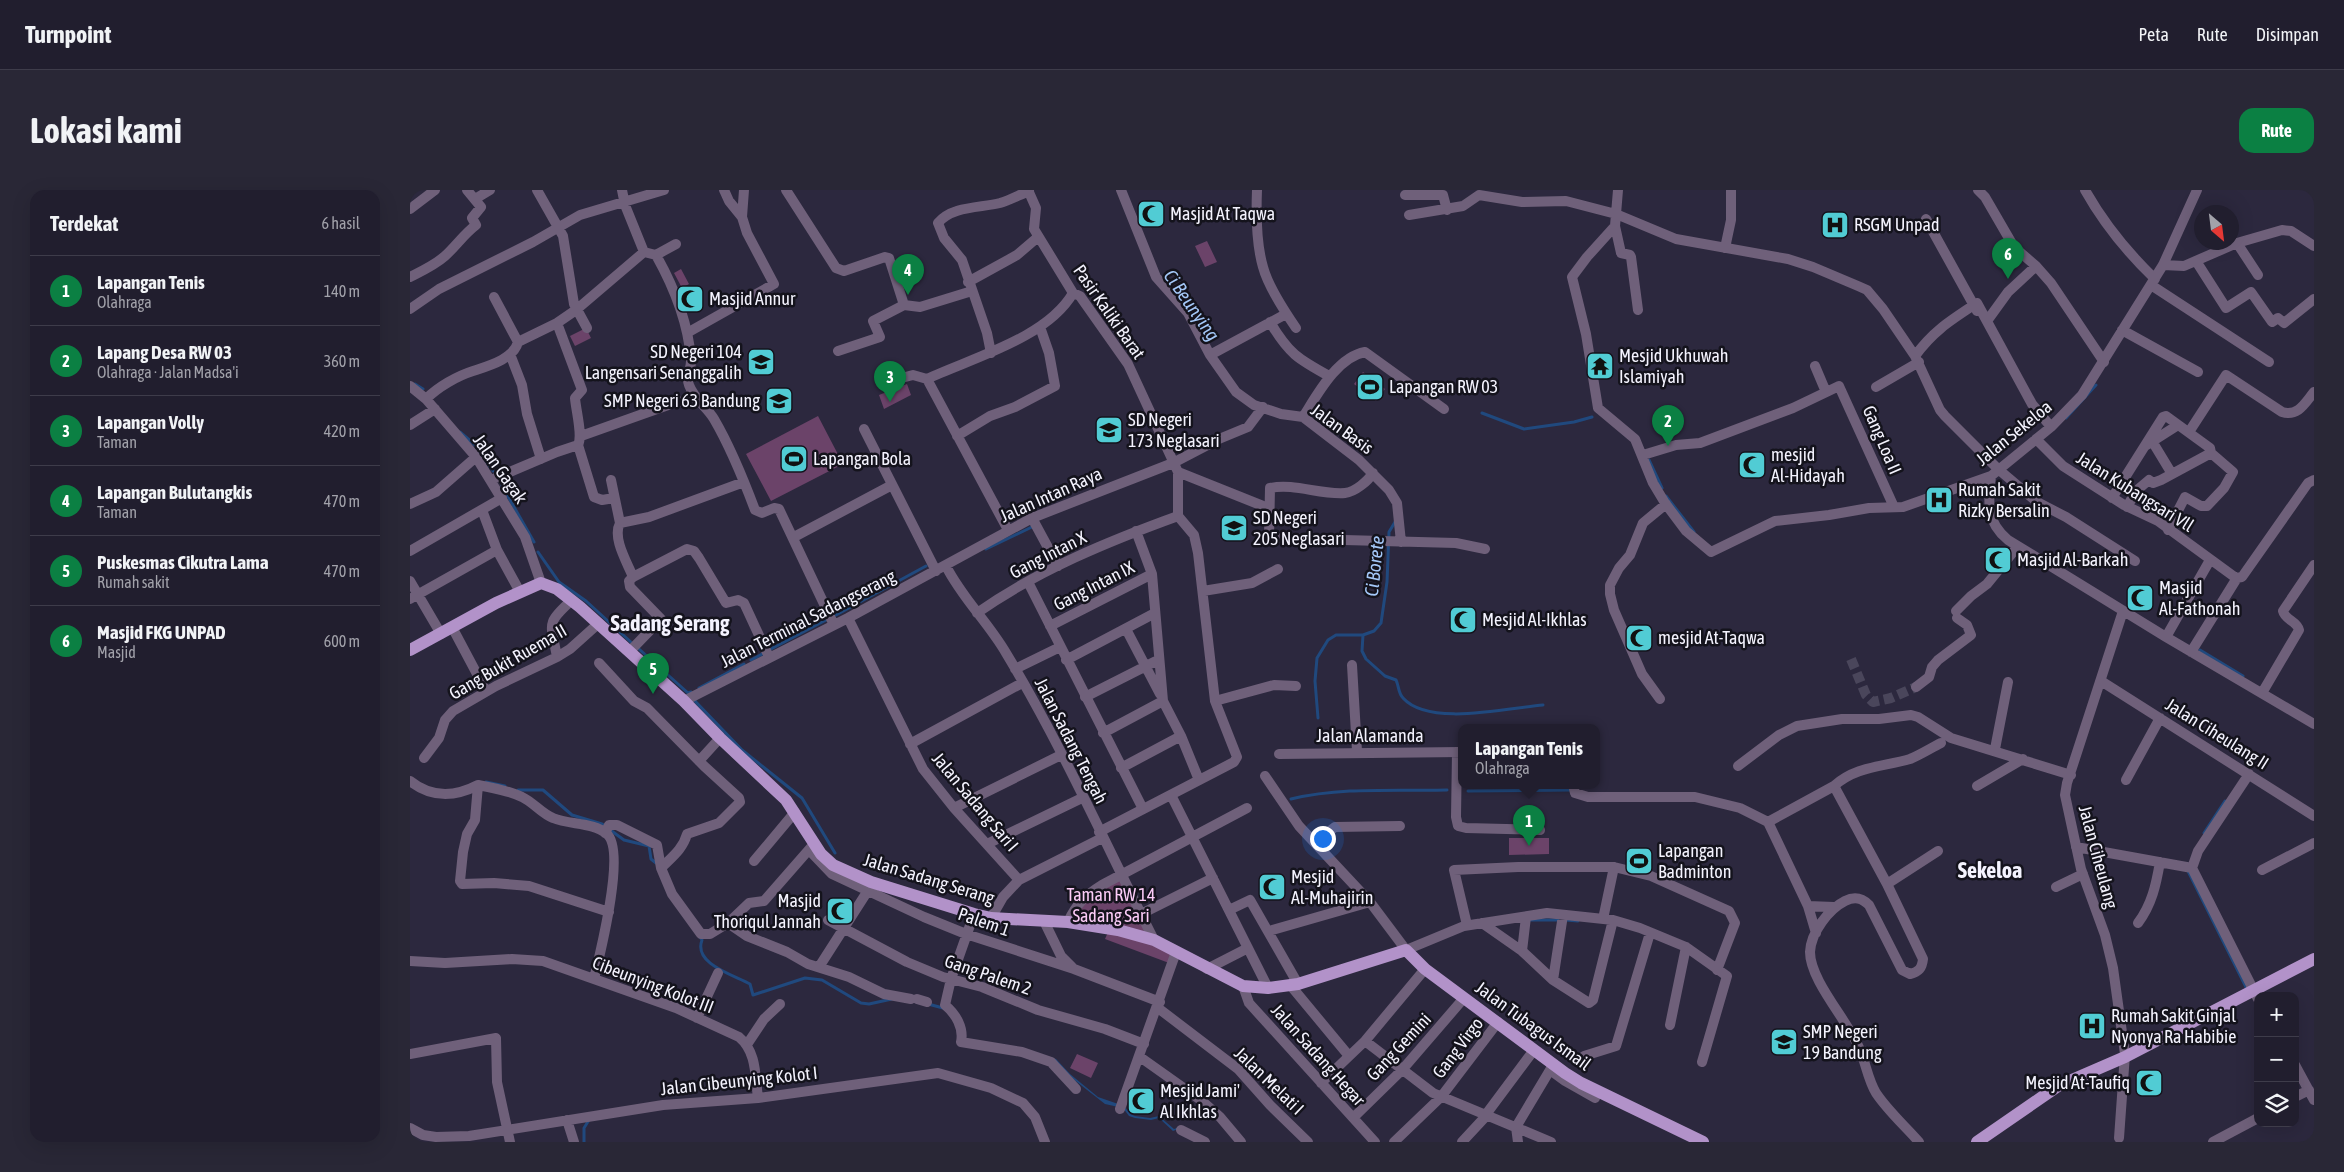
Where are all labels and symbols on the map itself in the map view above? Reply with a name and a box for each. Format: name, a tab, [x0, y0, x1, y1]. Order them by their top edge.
mosque icon: Masjid At Taqwa	[1136, 199, 1166, 229]
place label: Masjid At Taqwa	[1170, 203, 1275, 224]
north arrow	[2194, 205, 2239, 250]
hospital icon: RSGM Unpad	[1820, 210, 1850, 240]
place label: RSGM Unpad	[1854, 214, 1939, 235]
pin: 6	[1992, 238, 2024, 279]
pin: 4	[892, 254, 924, 295]
street label: Pasir Kaliki Barat	[1069, 261, 1150, 363]
water label: Ci Beunying	[1159, 265, 1225, 345]
mosque icon: Masjid Annur	[675, 284, 705, 314]
place label: Masjid Annur	[709, 288, 796, 309]
place label: SD Negeri 104 Langensari Senanggalih	[585, 341, 742, 383]
place label: Mesjid Ukhuwah Islamiyah	[1619, 345, 1729, 387]
school or university icon: SD Negeri 104 Langensari Senanggalih	[746, 347, 776, 377]
temple icon: Mesjid Ukhuwah Islamiyah	[1585, 351, 1615, 381]
pin: 3	[874, 361, 906, 402]
sports icon: Lapangan RW 03	[1355, 372, 1385, 402]
place label: Lapangan RW 03	[1389, 376, 1498, 397]
school or university icon: SMP Negeri 63 Bandung	[764, 386, 794, 416]
place label: SMP Negeri 63 Bandung	[604, 390, 760, 411]
street label: Jalan Sekeloa	[1972, 396, 2056, 470]
street label: Jalan Basis	[1307, 399, 1378, 458]
street label: Gang Loa II	[1859, 402, 1906, 477]
pin: 2	[1652, 405, 1684, 446]
place label: SD Negeri 173 Neglasari	[1128, 409, 1220, 451]
school or university icon: SD Negeri 173 Neglasari	[1094, 415, 1124, 445]
street label: Jalan Gagak	[469, 430, 532, 508]
sports icon: Lapangan Bola	[779, 444, 809, 474]
place label: mesjid Al-Hidayah	[1771, 444, 1845, 486]
street label: Jalan Kubangsari Vll	[2073, 447, 2198, 536]
place label: Lapangan Bola	[813, 448, 911, 469]
mosque icon: mesjid Al-Hidayah	[1737, 450, 1767, 480]
street label: Jalan Intan Raya	[997, 463, 1105, 526]
place label: Rumah Sakit Rizky Bersalin	[1958, 479, 2050, 521]
hospital icon: Rumah Sakit Rizky Bersalin	[1924, 485, 1954, 515]
place label: SD Negeri 205 Neglasari	[1253, 507, 1345, 549]
school or university icon: SD Negeri 205 Neglasari	[1219, 513, 1249, 543]
street label: Gang Intan X	[1006, 526, 1090, 583]
water label: Ci Borete	[1360, 535, 1388, 597]
mosque icon: Masjid Al-Barkah	[1983, 545, 2013, 575]
place label: Masjid Al-Barkah	[2017, 549, 2128, 570]
street label: Gang Intan IX	[1050, 556, 1138, 615]
street label: Jalan Terminal Sadangserang	[717, 565, 899, 672]
place label: Masjid Al-Fathonah	[2159, 577, 2241, 619]
mosque icon: Masjid Al-Fathonah	[2125, 583, 2155, 613]
mosque icon: Mesjid Al-Ikhlas	[1448, 605, 1478, 635]
place label: Mesjid Al-Ikhlas	[1482, 609, 1587, 630]
district label: Sadang Serang	[611, 610, 730, 636]
street label: Gang Bukit Ruema II	[445, 619, 570, 704]
mosque icon: mesjid At-Taqwa	[1624, 623, 1654, 653]
place label: mesjid At-Taqwa	[1658, 627, 1765, 648]
pin: 5	[637, 653, 669, 694]
street label: Jalan Sadang Tengah	[1031, 674, 1112, 807]
street label: Jalan Ciheulang II	[2162, 694, 2273, 774]
street label: Jalan Alamanda	[1316, 725, 1424, 746]
street label: Jalan Sadang Sari I	[928, 748, 1023, 855]
street label: Jalan Ciheulang	[2075, 803, 2122, 911]
pin: 1	[1513, 805, 1545, 846]
your location	[1310, 826, 1336, 852]
place label: Lapangan Badminton	[1658, 840, 1731, 882]
sports icon: Lapangan Badminton	[1624, 846, 1654, 876]
street label: Jalan Sadang Serang	[861, 849, 997, 908]
district label: Sekeloa	[1958, 857, 2022, 883]
place label: Mesjid Al-Muhajirin	[1291, 866, 1373, 908]
mosque icon: Mesjid Al-Muhajirin	[1257, 872, 1287, 902]
park label: Taman RW 14 Sadang Sari	[1067, 884, 1155, 926]
place label: Masjid Thoriqul Jannah	[714, 890, 821, 932]
mosque icon: Masjid Thoriqul Jannah	[825, 896, 855, 926]
street label: Palem 1	[955, 903, 1013, 940]
street label: Gang Palem 2	[942, 950, 1034, 999]
street label: Cibeunying Kolot III	[590, 952, 717, 1017]
street label: Jalan Tubagus Ismail	[1471, 977, 1595, 1075]
street label: Jalan Sadang Hegar	[1267, 999, 1370, 1110]
place label: Rumah Sakit Ginjal Nyonya Ra Habibie	[2111, 1005, 2236, 1047]
street label: Gang Gemini	[1362, 1009, 1435, 1085]
hospital icon: Rumah Sakit Ginjal Nyonya Ra Habibie	[2077, 1011, 2107, 1041]
street label: Gang Virgo	[1428, 1013, 1487, 1082]
place label: SMP Negeri 19 Bandung	[1803, 1021, 1882, 1063]
school or university icon: SMP Negeri 19 Bandung	[1769, 1027, 1799, 1057]
street label: Jalan Melati I	[1230, 1042, 1308, 1119]
street label: Jalan Cibeunying Kolot I	[660, 1062, 818, 1099]
mosque icon: Mesjid At-Taufiq	[2134, 1068, 2164, 1098]
place label: Mesjid At-Taufiq	[2025, 1072, 2130, 1093]
place label: Mesjid Jami' Al Ikhlas	[1160, 1080, 1240, 1122]
mosque icon: Mesjid Jami' Al Ikhlas	[1126, 1086, 1156, 1116]

